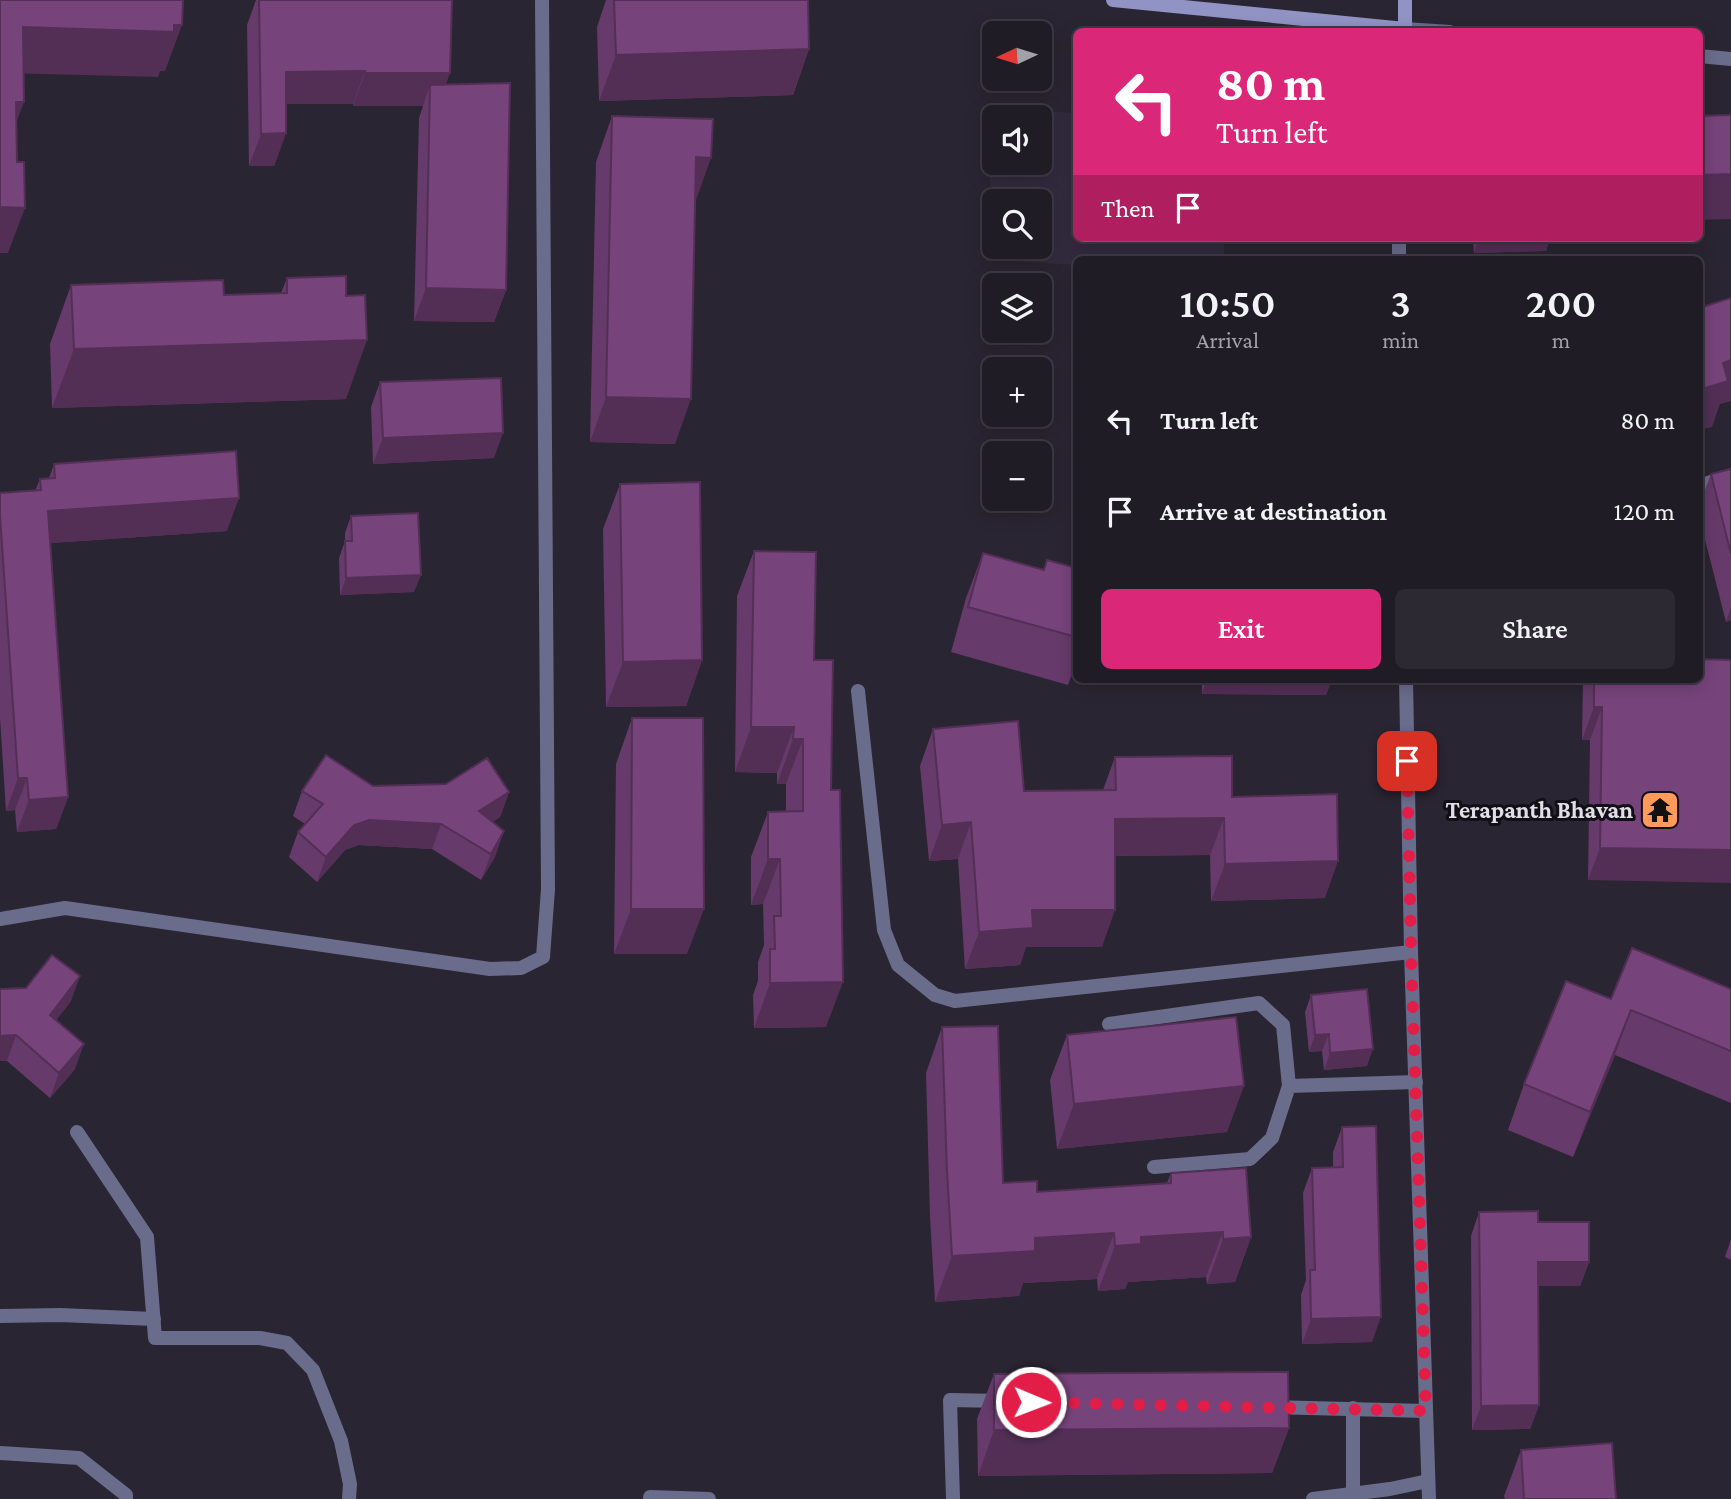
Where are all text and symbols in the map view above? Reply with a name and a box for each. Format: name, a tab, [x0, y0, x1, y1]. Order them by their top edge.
north arrow	[982, 21, 1052, 91]
map controls	[982, 21, 1052, 511]
icon: left	[1101, 56, 1192, 147]
text: 80 m	[1216, 56, 1325, 111]
button: sound	[982, 105, 1052, 175]
text: Turn left	[1216, 114, 1327, 150]
button: search	[982, 189, 1052, 259]
icon: arrive	[1169, 189, 1207, 227]
text: Then	[1101, 194, 1155, 223]
button: layers	[982, 273, 1052, 343]
text: 10:50	[1180, 279, 1276, 326]
text: 3	[1391, 279, 1411, 326]
text: 200	[1526, 279, 1596, 326]
text: Arrival	[1196, 327, 1259, 353]
text: min	[1382, 327, 1419, 353]
text: m	[1552, 327, 1570, 353]
button: +	[982, 357, 1052, 427]
icon: left	[1101, 402, 1139, 440]
text: Turn left	[1160, 406, 1258, 435]
text: 80 m	[1621, 406, 1675, 435]
button: −	[982, 441, 1052, 511]
icon: arrive	[1101, 493, 1139, 531]
text: Arrive at destination	[1160, 497, 1387, 526]
text: 120 m	[1614, 497, 1675, 526]
button: Exit	[1101, 589, 1381, 669]
button: Share	[1395, 589, 1675, 669]
pin	[1377, 731, 1437, 791]
icon: arrive	[1388, 742, 1426, 780]
temple icon: Terapanth Bhavan	[1639, 789, 1681, 831]
place label: Terapanth Bhavan	[1446, 796, 1633, 823]
position arrow	[994, 1365, 1068, 1439]

